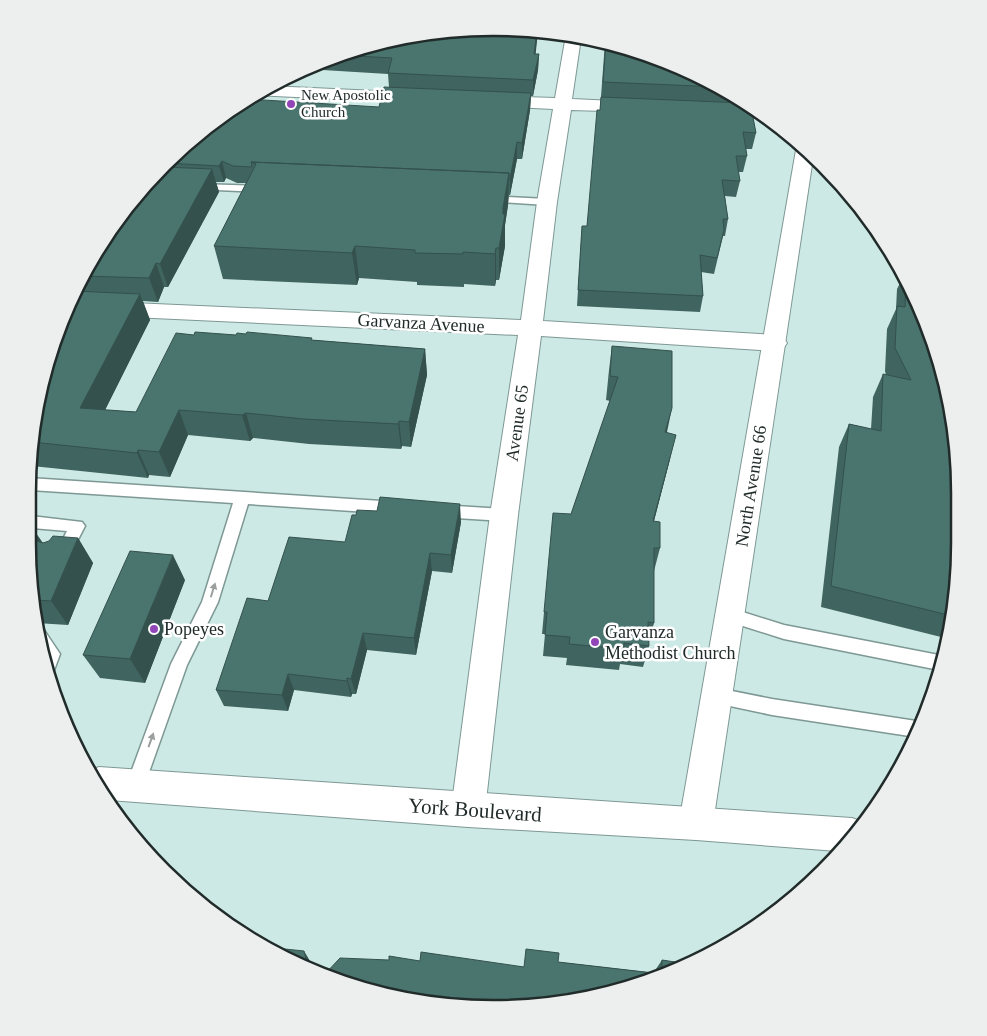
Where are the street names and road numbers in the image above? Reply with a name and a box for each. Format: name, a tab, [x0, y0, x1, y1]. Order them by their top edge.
street label: Garvanza Avenue	[357, 310, 485, 336]
street label: Avenue 65	[502, 383, 532, 463]
street label: North Avenue 66	[732, 424, 770, 548]
street label: York Boulevard	[407, 793, 543, 827]

